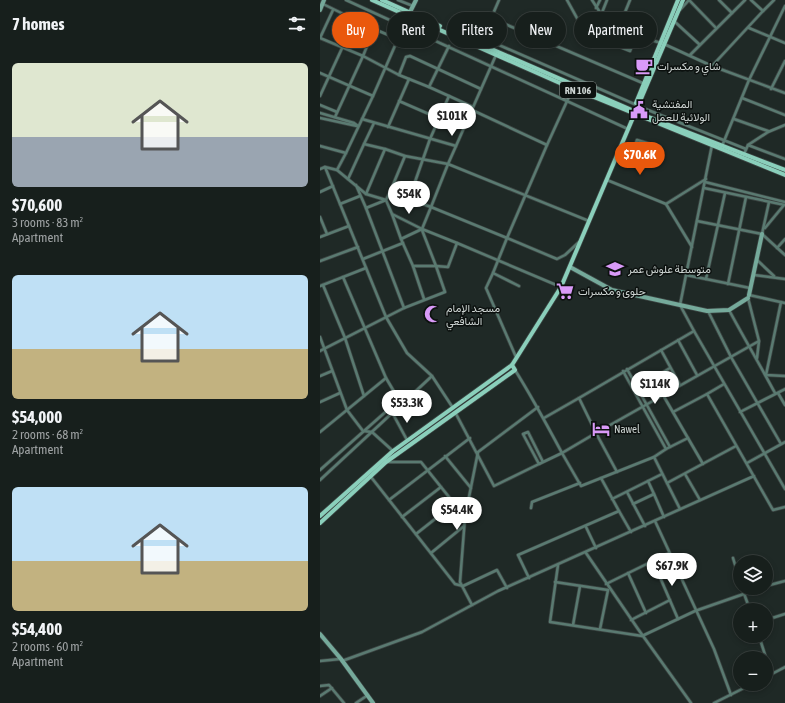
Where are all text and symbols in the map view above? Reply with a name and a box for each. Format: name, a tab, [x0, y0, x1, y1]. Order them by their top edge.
chip: Buy	[332, 12, 379, 48]
chip: Rent	[387, 12, 439, 48]
chip: Filters	[447, 12, 507, 48]
chip: New	[515, 12, 566, 48]
chip: Apartment	[574, 12, 657, 48]
icon: filters	[286, 13, 308, 35]
text: 7 homes	[12, 14, 65, 34]
cafe icon: شاي و مكسرات	[634, 56, 654, 76]
place label: شاي و مكسرات	[657, 60, 721, 76]
road number: RN 106	[560, 82, 596, 98]
icon: home	[124, 89, 196, 161]
place label: المفتشية الولائية للعمل	[652, 98, 710, 124]
public building icon: المفتشية الولائية للعمل	[629, 100, 649, 120]
pin: $101K	[424, 103, 480, 137]
text: $101K	[437, 108, 467, 123]
pin: $70.6K	[607, 142, 673, 176]
text: $70.6K	[624, 147, 656, 162]
pin: $54K	[385, 181, 433, 215]
text: $54K	[397, 186, 421, 201]
text: $70,600	[12, 195, 62, 215]
text: 3 rooms · 83 m²	[12, 215, 83, 230]
text: Apartment	[12, 230, 63, 245]
school or university icon: متوسطة علوش عمر	[605, 259, 625, 279]
place label: متوسطة علوش عمر	[627, 263, 711, 276]
supermarket icon: حلوى و مكسرات	[555, 281, 575, 301]
place label: حلوى و مكسرات	[578, 285, 646, 298]
icon: home	[124, 301, 196, 373]
place label: مسجد الإمام الشافعي	[446, 302, 500, 331]
mosque icon: مسجد الإمام الشافعي	[423, 304, 443, 324]
pin: $114K	[627, 371, 683, 405]
text: $114K	[640, 376, 670, 391]
pin: $53.3K	[374, 390, 440, 424]
text: $53.3K	[391, 395, 423, 410]
text: $54,000	[12, 407, 62, 427]
hotel icon: Nawel	[591, 419, 611, 439]
place label: Nawel	[614, 423, 640, 435]
text: 2 rooms · 68 m²	[12, 427, 83, 442]
text: Apartment	[12, 442, 63, 457]
pin: $54.4K	[424, 497, 490, 531]
text: $54.4K	[441, 502, 473, 517]
icon: home	[124, 513, 196, 585]
pin: $67.9K	[639, 553, 705, 587]
map controls	[733, 555, 773, 691]
button: layers	[733, 555, 773, 595]
text: $67.9K	[656, 558, 688, 573]
button: +	[733, 603, 773, 643]
text: $54,400	[12, 619, 62, 639]
text: 2 rooms · 60 m²	[12, 639, 83, 654]
button: −	[733, 651, 773, 691]
text: Apartment	[12, 654, 63, 669]

